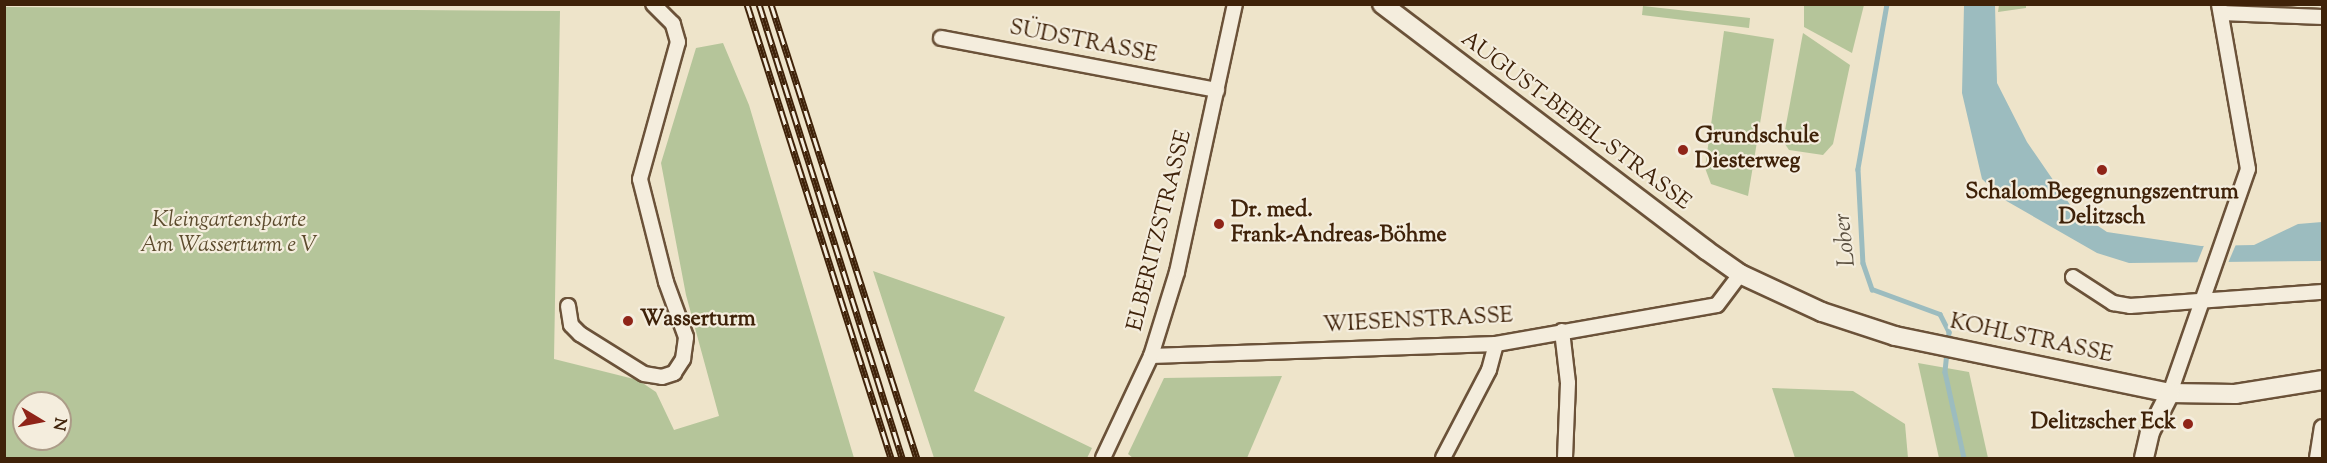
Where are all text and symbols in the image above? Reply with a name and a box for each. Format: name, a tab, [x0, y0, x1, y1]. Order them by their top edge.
street label: SÜDSTRASSE	[1007, 16, 1159, 70]
street label: AUGUST-BEBEL-STRASSE	[1455, 27, 1695, 217]
place label: Grundschule Diesterweg	[1695, 124, 1819, 176]
street label: ELBERITZSTRASSE	[1123, 128, 1199, 334]
marker: Grundschule Diesterweg	[1676, 143, 1690, 157]
marker: SchalomBegegnungszentrum Delitzsch	[2095, 163, 2109, 177]
place label: SchalomBegegnungszentrum Delitzsch	[1965, 180, 2239, 231]
place label: Dr. med. Frank-Andreas-Böhme	[1231, 198, 1447, 249]
park label: Kleingartensparte Am Wasserturm e V	[140, 208, 318, 260]
water label: Lober	[1829, 212, 1863, 268]
marker: Dr. med. Frank-Andreas-Böhme	[1212, 217, 1226, 231]
street label: WIESENSTRASSE	[1322, 304, 1514, 340]
place label: Wasserturm	[640, 308, 756, 334]
street label: KOHLSTRASSE	[1947, 310, 2115, 370]
marker: Wasserturm	[621, 314, 635, 328]
north arrow	[12, 391, 72, 451]
place label: Delitzscher Eck	[2031, 411, 2176, 437]
text: N	[46, 416, 71, 432]
marker: Delitzscher Eck	[2181, 417, 2195, 431]

